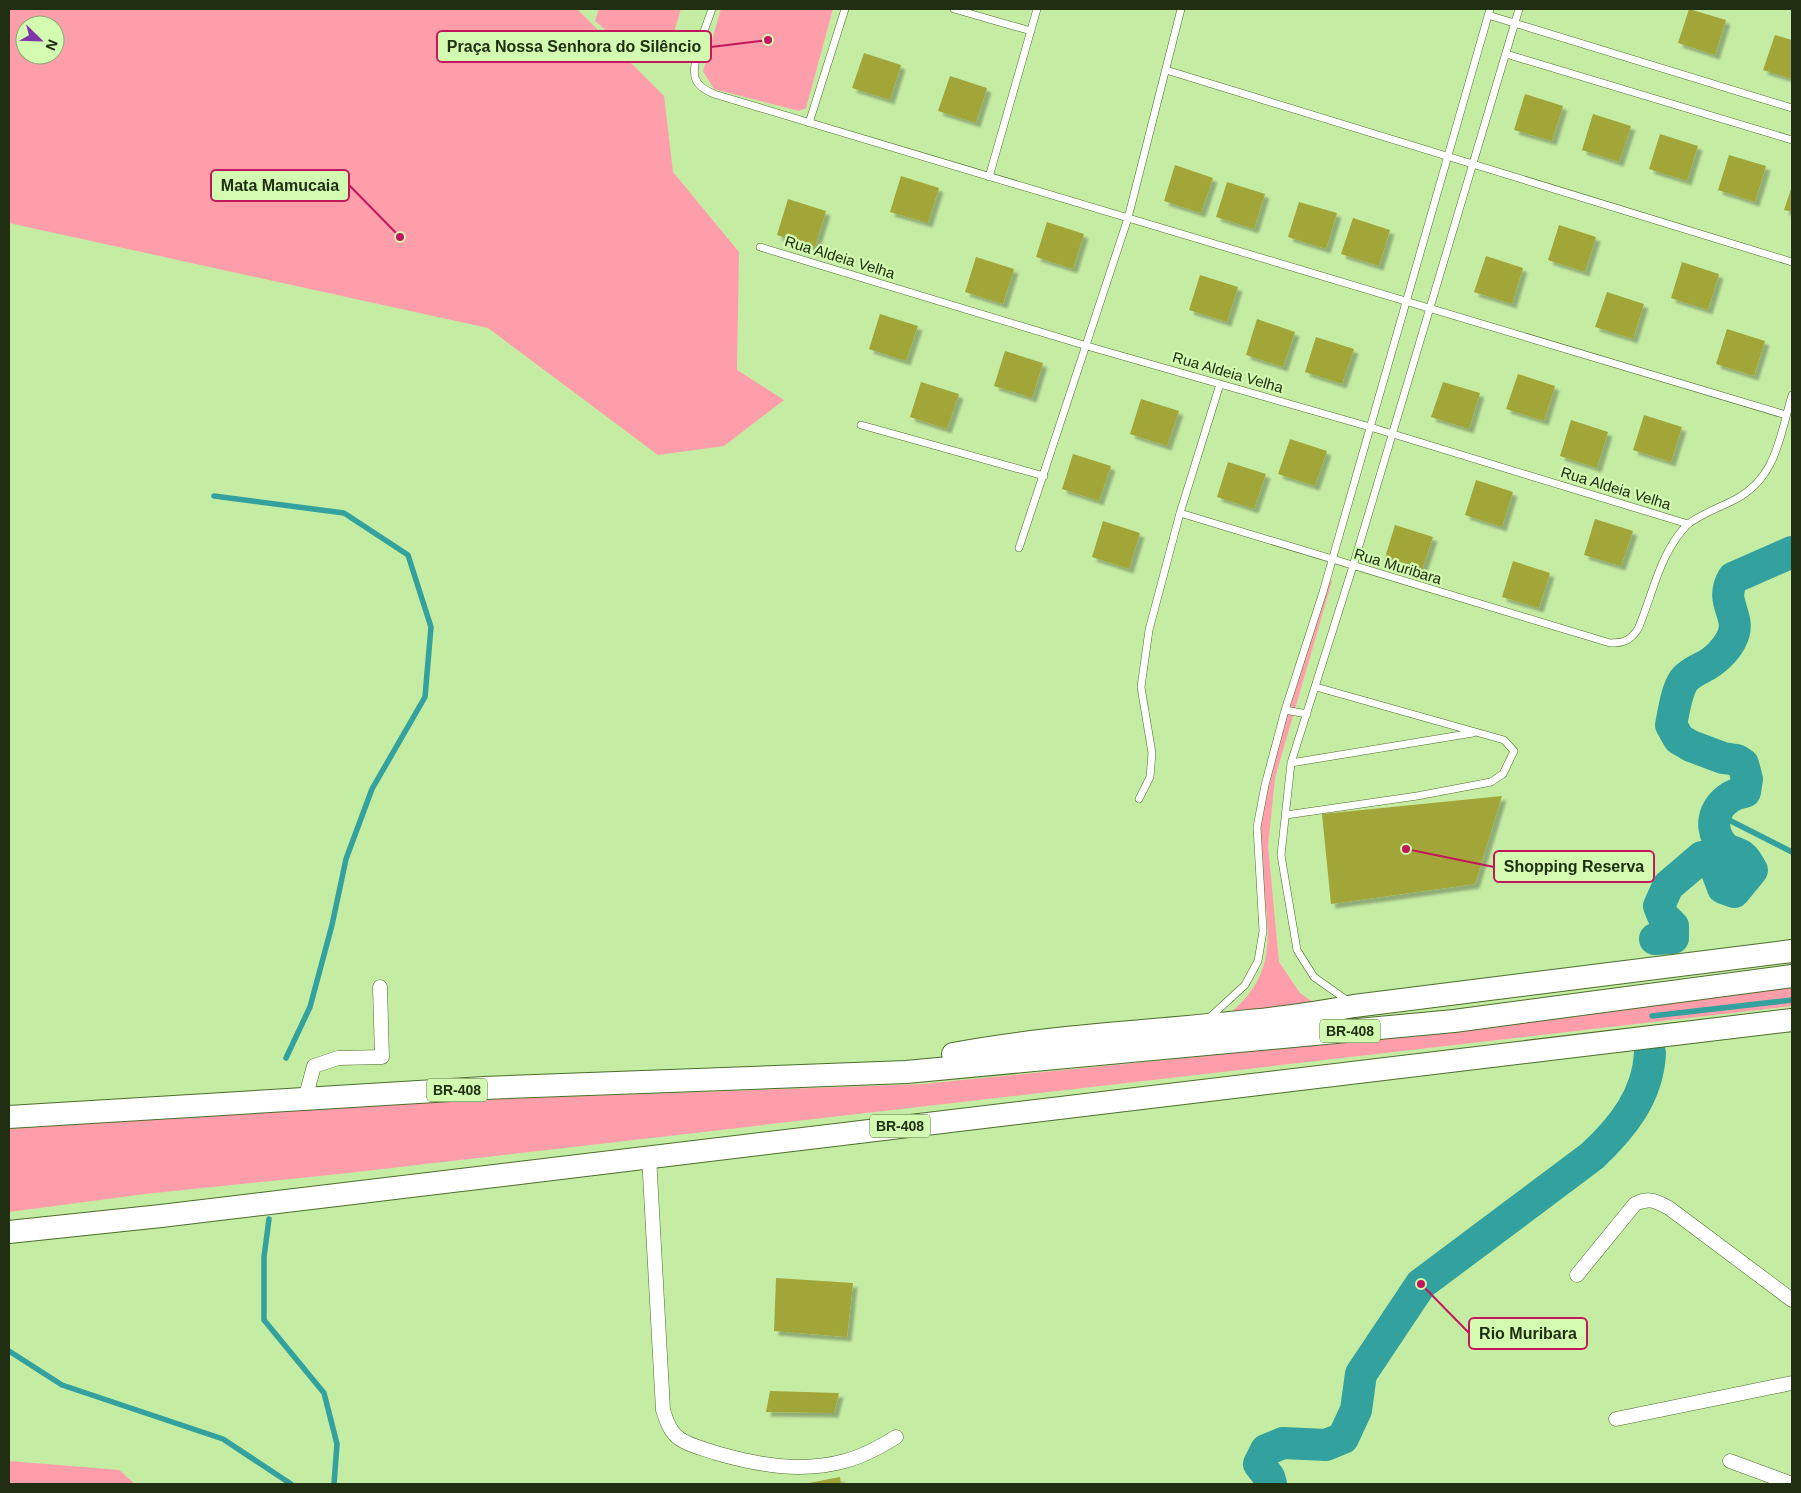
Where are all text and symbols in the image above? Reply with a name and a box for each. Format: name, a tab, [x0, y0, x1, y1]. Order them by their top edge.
north arrow	[15, 15, 65, 65]
callout: Praça Nossa Senhora do Silêncio	[437, 31, 711, 62]
text: N	[43, 37, 61, 53]
text: Praça Nossa Senhora do Silêncio	[447, 38, 701, 55]
callout: Mata Mamucaia	[211, 170, 349, 201]
text: Mata Mamucaia	[221, 177, 339, 194]
street label: Rua Aldeia Velha	[783, 232, 898, 282]
street label: Rua Aldeia Velha	[1171, 348, 1286, 396]
street label: Rua Aldeia Velha	[1559, 463, 1674, 513]
street label: Rua Muribara	[1352, 545, 1445, 588]
callout: Shopping Reserva	[1494, 851, 1654, 882]
text: Shopping Reserva	[1504, 858, 1644, 875]
road number: BR-408	[1320, 1019, 1380, 1042]
road number: BR-408	[427, 1078, 487, 1102]
road number: BR-408	[870, 1114, 930, 1138]
callout: Rio Muribara	[1469, 1318, 1587, 1349]
text: Rio Muribara	[1479, 1325, 1577, 1342]

